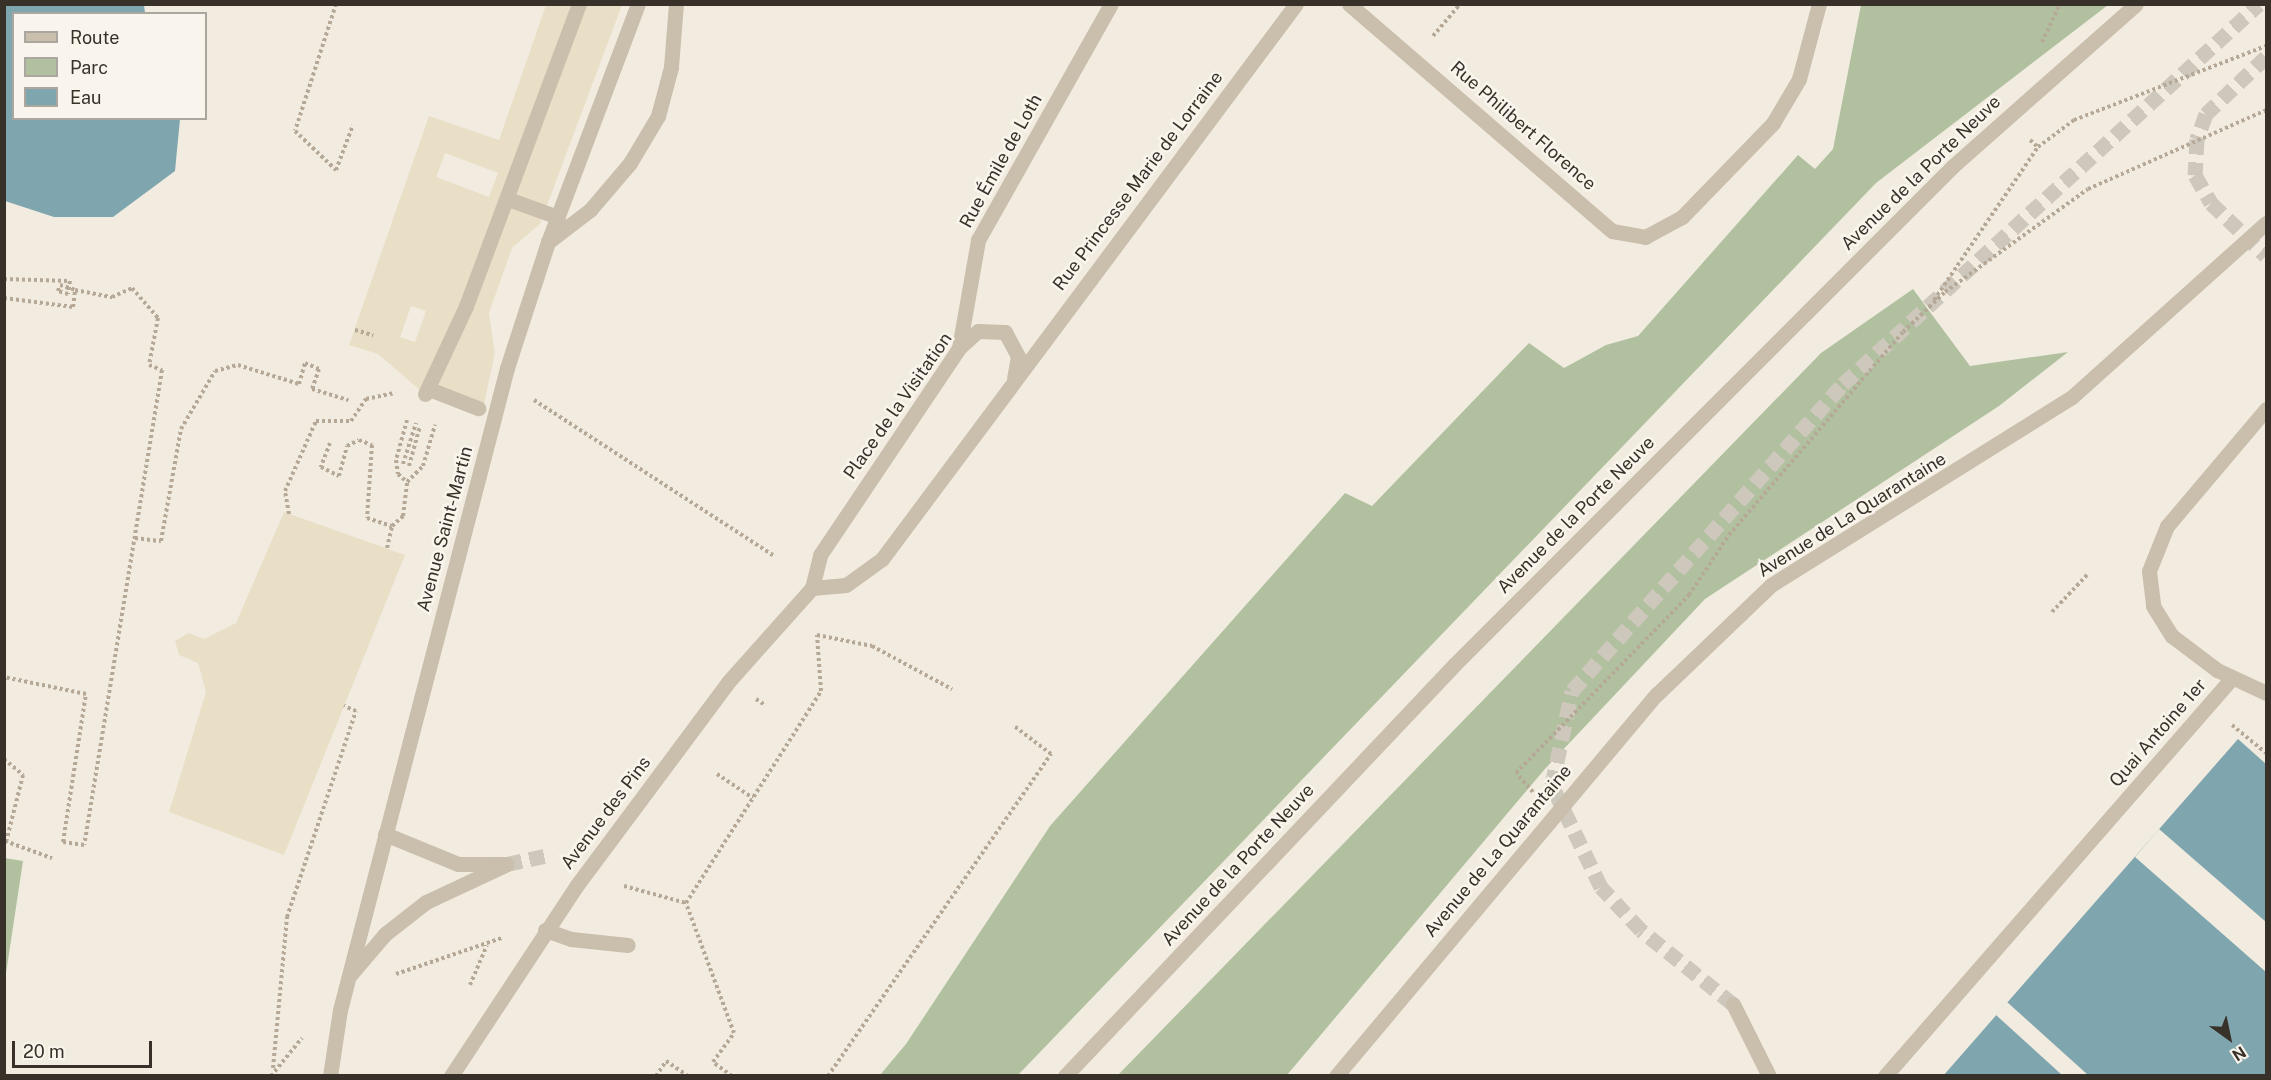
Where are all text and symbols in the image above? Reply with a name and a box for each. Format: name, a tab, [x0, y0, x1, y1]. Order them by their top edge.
legend	[12, 12, 207, 120]
text: Route	[70, 27, 119, 48]
text: Parc	[70, 57, 108, 78]
street label: Rue Philibert Florence	[1446, 57, 1600, 195]
street label: Rue Princesse Marie de Lorraine	[1048, 67, 1228, 295]
text: Eau	[70, 87, 101, 108]
street label: Rue Émile de Loth	[955, 90, 1047, 232]
street label: Avenue de la Porte Neuve	[1837, 91, 2005, 255]
street label: Place de la Visitation	[839, 328, 957, 484]
street label: Avenue de la Porte Neuve	[1493, 432, 1659, 598]
street label: Avenue Saint-Martin	[412, 444, 478, 614]
street label: Avenue de La Quarantaine	[1754, 448, 1950, 582]
street label: Quai Antoine 1er	[2105, 674, 2211, 792]
street label: Avenue des Pins	[556, 752, 656, 874]
street label: Avenue de La Quarantaine	[1420, 760, 1576, 942]
street label: Avenue de la Porte Neuve	[1157, 779, 1319, 951]
north arrow	[2199, 1008, 2259, 1068]
scale bar	[15, 1029, 154, 1067]
text: 20 m	[23, 1041, 65, 1062]
text: N	[2229, 1042, 2250, 1065]

